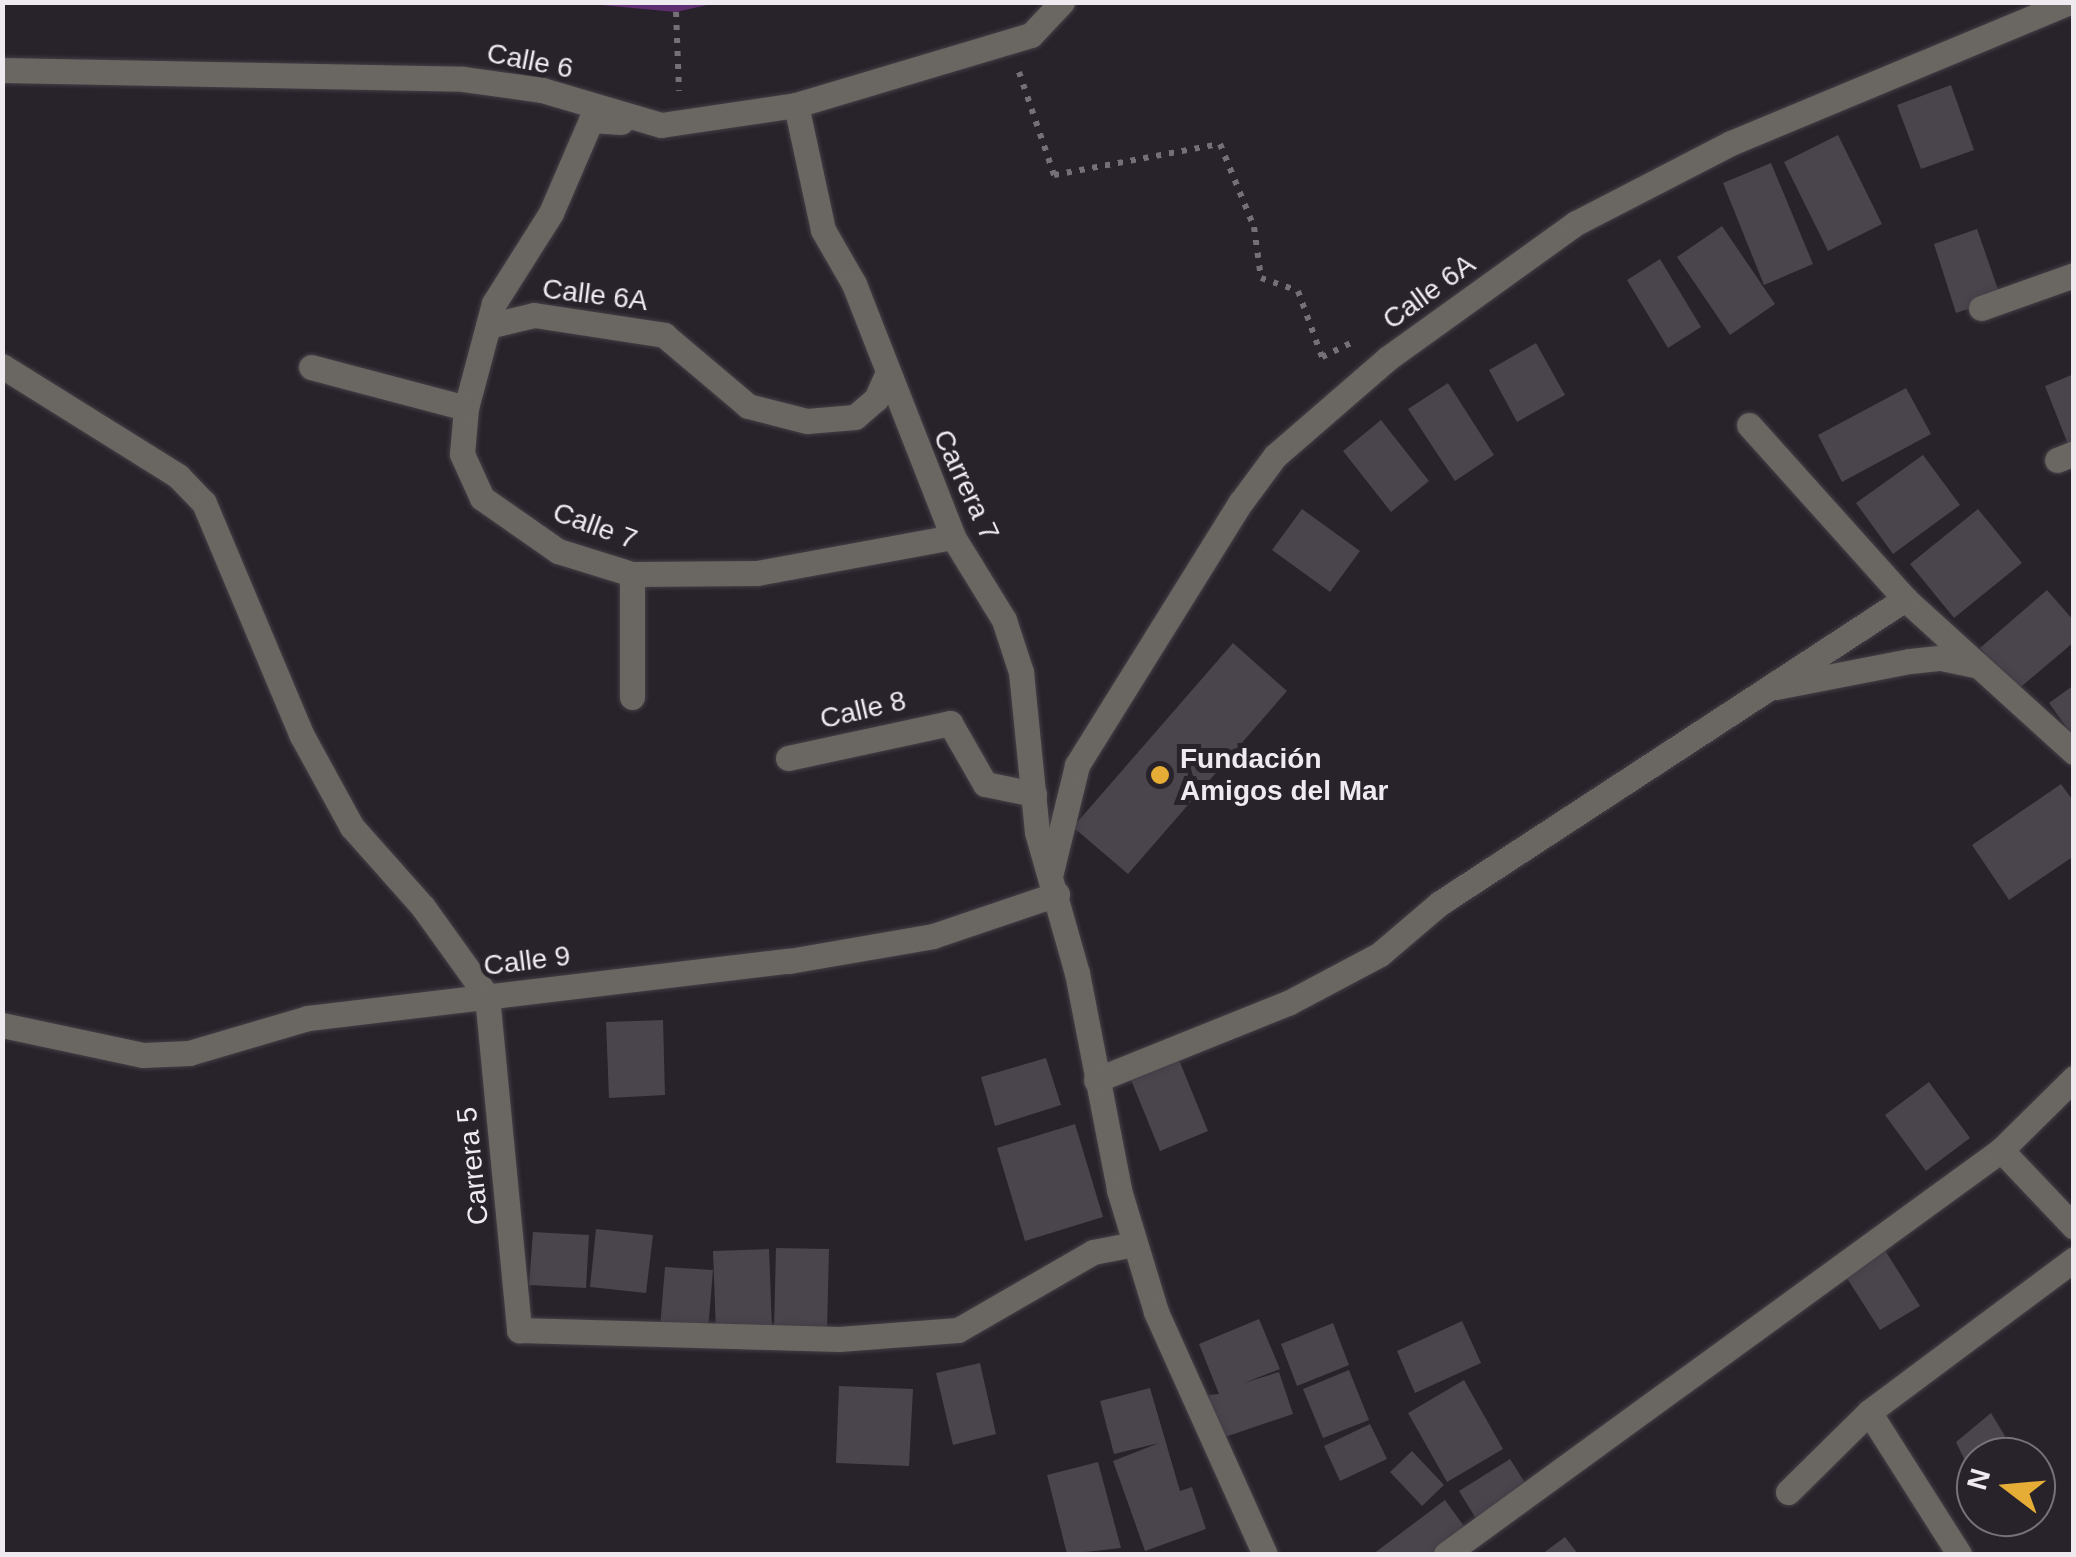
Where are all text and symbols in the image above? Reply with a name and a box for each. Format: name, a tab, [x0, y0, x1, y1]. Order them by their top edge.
street label: Calle 6	[484, 36, 576, 86]
street label: Calle 6A	[1376, 247, 1482, 337]
street label: Calle 6A	[540, 272, 650, 318]
street label: Carrera 7	[926, 424, 1006, 546]
street label: Calle 7	[548, 495, 642, 557]
street label: Calle 8	[817, 684, 909, 736]
place label: Fundación Amigos del Mar	[1180, 742, 1388, 808]
marker: Fundación Amigos del Mar	[1149, 764, 1171, 786]
street label: Calle 9	[482, 939, 572, 983]
street label: Carrera 5	[450, 1105, 496, 1227]
north arrow	[1956, 1437, 2056, 1537]
text: N	[1961, 1465, 1996, 1493]

